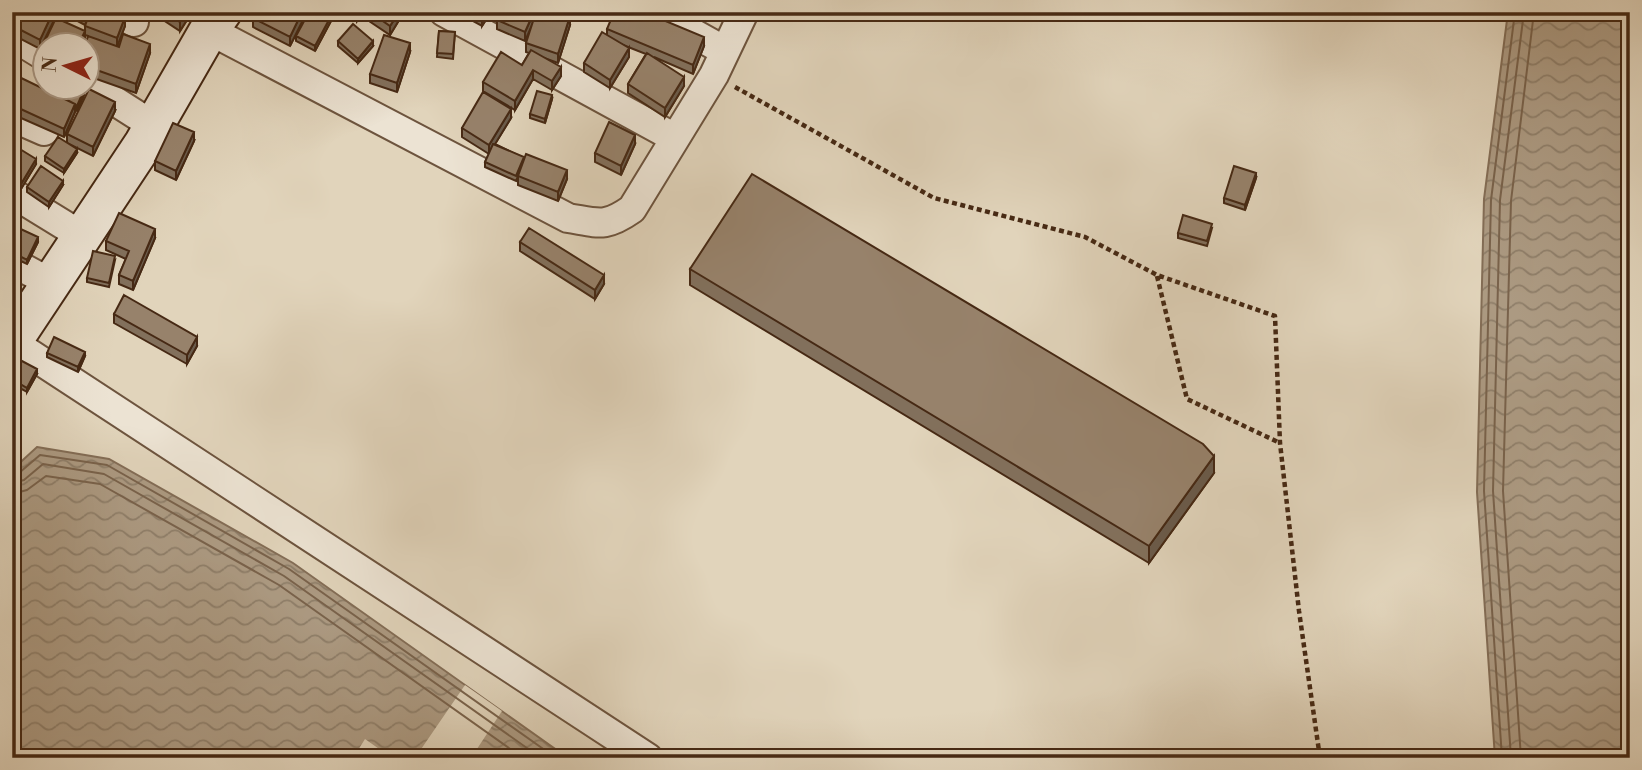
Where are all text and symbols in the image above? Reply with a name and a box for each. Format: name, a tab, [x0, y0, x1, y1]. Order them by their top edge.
north arrow	[32, 32, 102, 102]
text: N	[37, 56, 63, 73]

